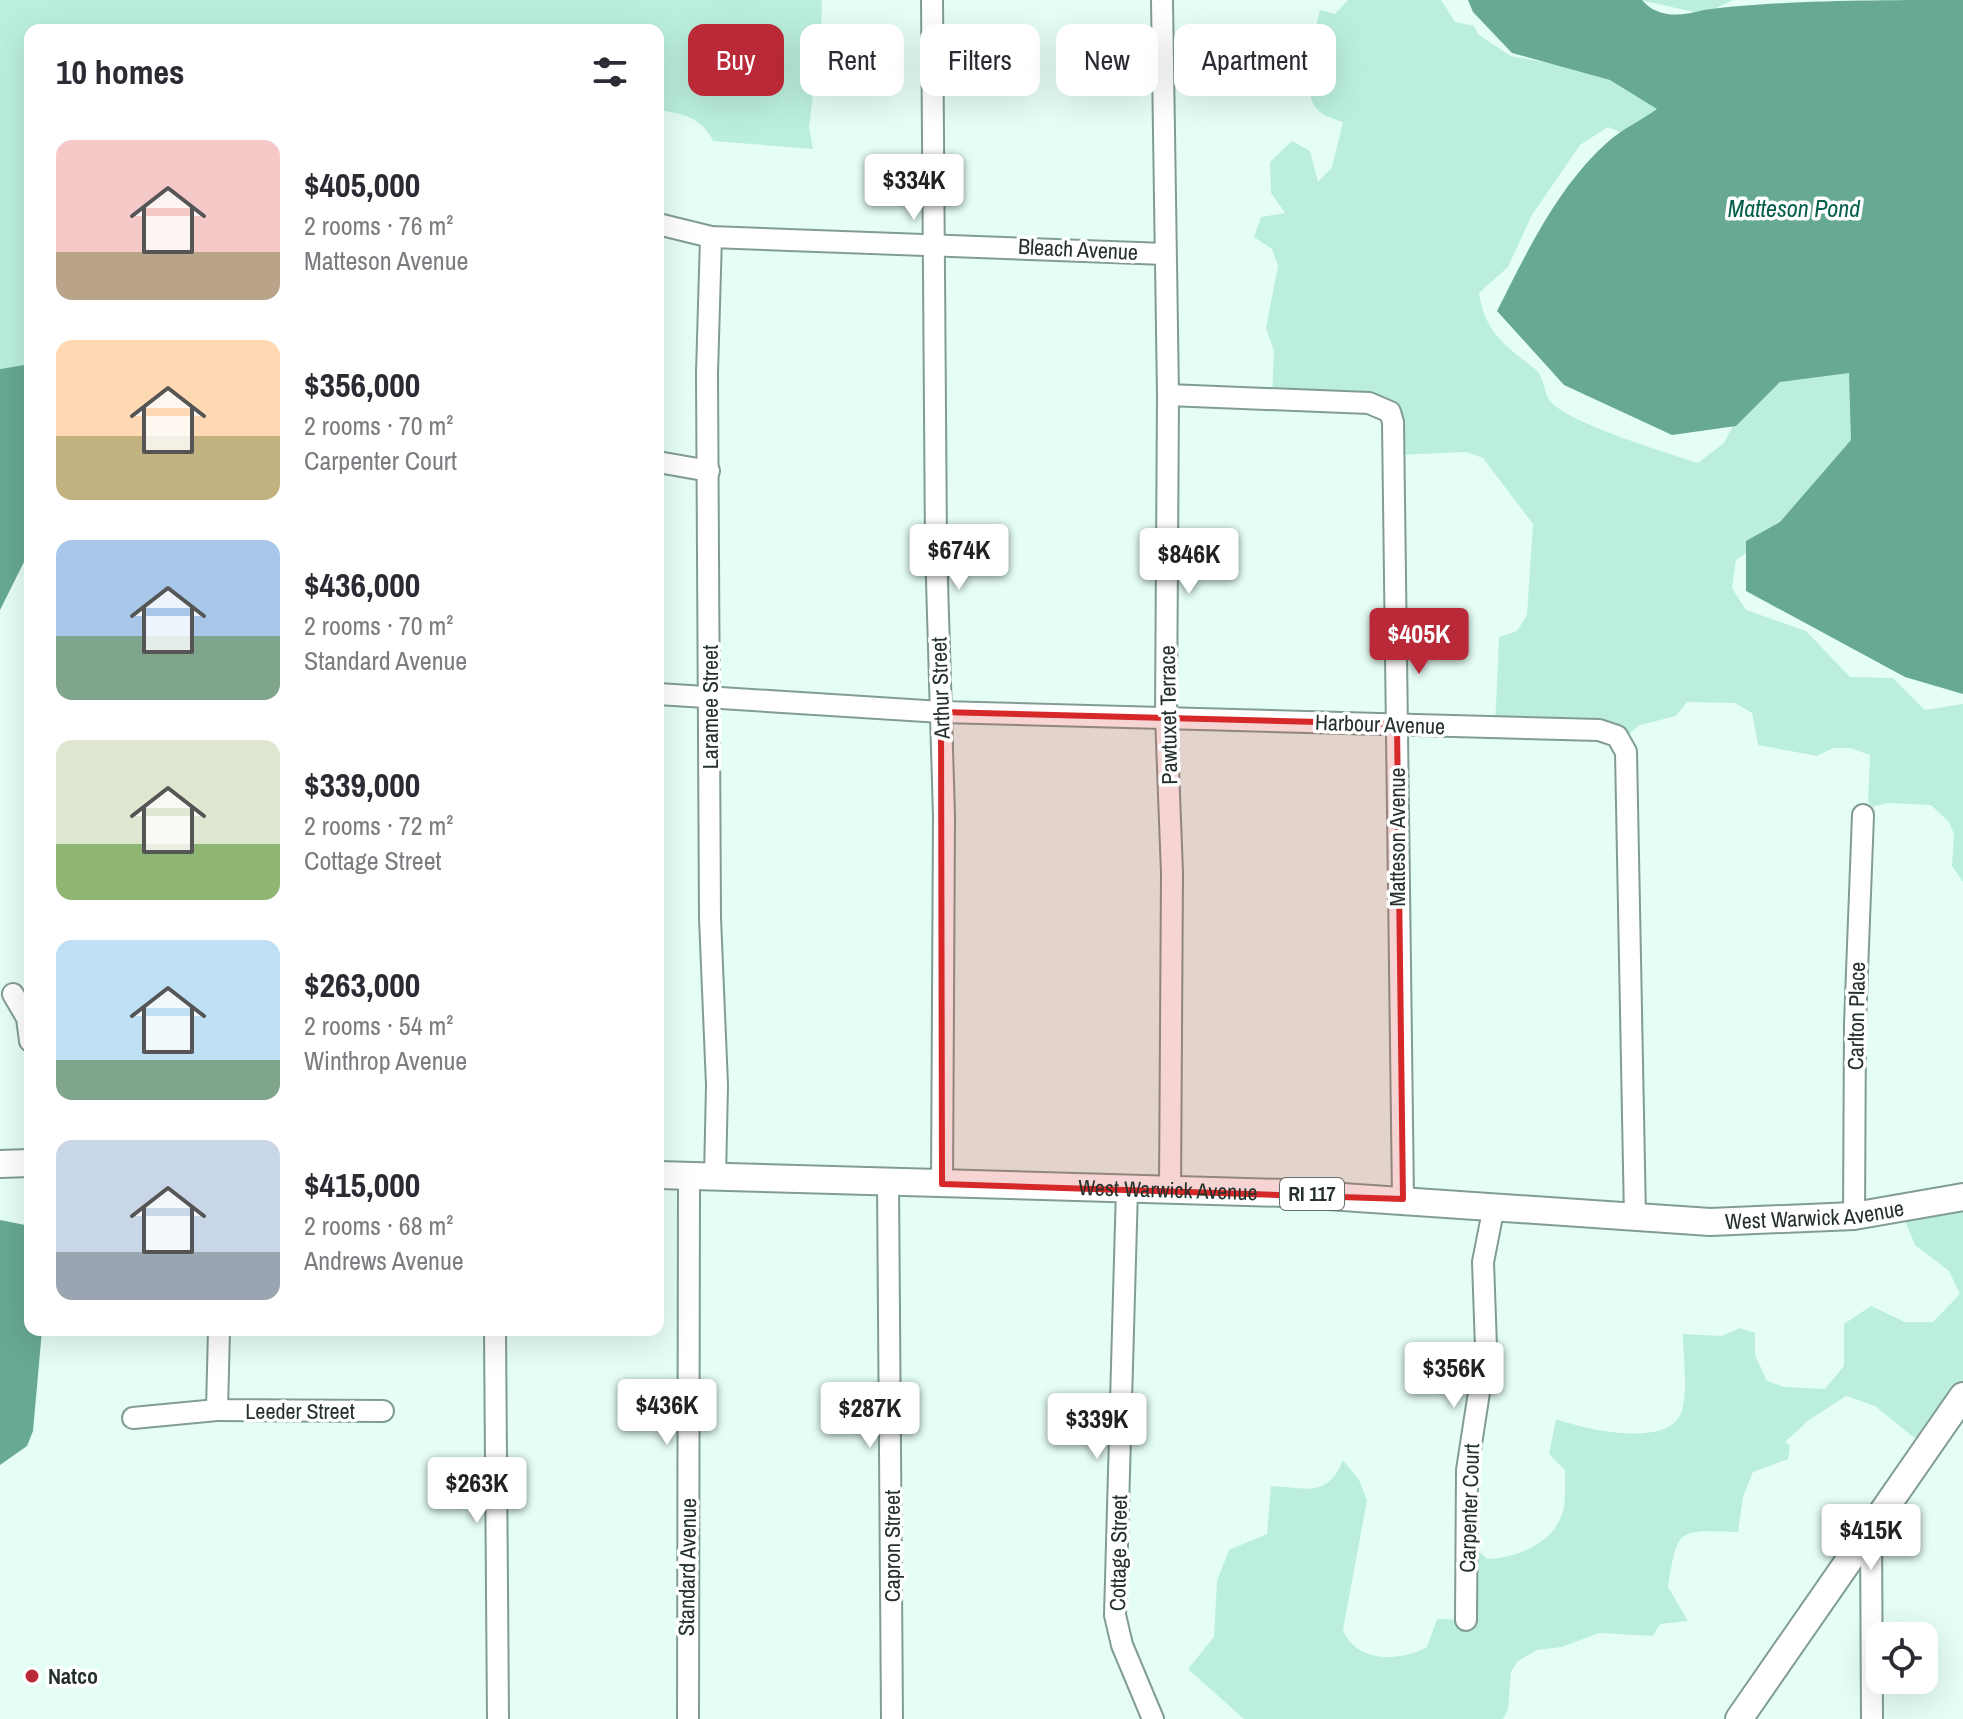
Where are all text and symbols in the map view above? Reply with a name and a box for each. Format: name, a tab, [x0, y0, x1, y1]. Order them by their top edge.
chip: Buy	[688, 24, 784, 96]
chip: Rent	[800, 24, 904, 96]
chip: Filters	[920, 24, 1040, 96]
chip: New	[1056, 24, 1158, 96]
chip: Apartment	[1174, 24, 1336, 96]
text: 10 homes	[56, 49, 185, 95]
icon: filters	[588, 50, 632, 94]
pin: $334K	[858, 154, 970, 222]
text: $405,000	[304, 162, 420, 208]
text: $334K	[883, 162, 945, 197]
icon: home	[120, 172, 216, 268]
water label: Matteson Pond	[1728, 192, 1861, 224]
text: 2 rooms · 76 m²	[304, 208, 453, 243]
street label: Bleach Avenue	[1017, 231, 1139, 267]
text: Matteson Avenue	[304, 243, 468, 278]
text: $356,000	[304, 362, 420, 408]
icon: home	[120, 372, 216, 468]
text: 2 rooms · 70 m²	[304, 408, 453, 443]
text: Carpenter Court	[304, 443, 457, 478]
pin: $674K	[903, 524, 1015, 592]
pin: $846K	[1133, 528, 1245, 596]
text: $674K	[928, 532, 990, 567]
text: $846K	[1158, 536, 1220, 571]
text: $436,000	[304, 562, 420, 608]
icon: home	[120, 572, 216, 668]
text: 2 rooms · 70 m²	[304, 608, 453, 643]
pin: $405K	[1363, 608, 1475, 676]
text: $405K	[1388, 616, 1450, 651]
street label: Arthur Street	[923, 636, 957, 741]
text: Standard Avenue	[304, 643, 467, 678]
street label: Laramee Street	[695, 645, 725, 769]
street label: Pawtuxet Terrace	[1152, 645, 1184, 785]
street label: Harbour Avenue	[1314, 707, 1446, 741]
text: $339,000	[304, 762, 420, 808]
street label: Matteson Avenue	[1382, 767, 1412, 907]
icon: home	[120, 772, 216, 868]
text: 2 rooms · 72 m²	[304, 808, 453, 843]
text: Cottage Street	[304, 843, 442, 878]
text: $263,000	[304, 962, 420, 1008]
street label: Carlton Place	[1840, 962, 1872, 1070]
icon: home	[120, 972, 216, 1068]
text: 2 rooms · 54 m²	[304, 1008, 453, 1043]
text: Winthrop Avenue	[304, 1043, 467, 1078]
text: $415,000	[304, 1162, 420, 1208]
icon: home	[120, 1172, 216, 1268]
street label: West Warwick Avenue	[1078, 1172, 1258, 1207]
road number: RI 117	[1280, 1178, 1344, 1210]
street label: West Warwick Avenue	[1724, 1193, 1906, 1236]
text: 2 rooms · 68 m²	[304, 1208, 453, 1243]
text: Andrews Avenue	[304, 1243, 464, 1278]
pin: $356K	[1398, 1342, 1510, 1410]
text: $356K	[1423, 1350, 1485, 1385]
pin: $436K	[611, 1379, 723, 1447]
pin: $287K	[814, 1382, 926, 1450]
text: $436K	[636, 1387, 698, 1422]
text: $287K	[839, 1390, 901, 1425]
pin: $339K	[1041, 1393, 1153, 1461]
street label: Leeder Street	[245, 1396, 355, 1426]
text: $339K	[1066, 1401, 1128, 1436]
street label: Carpenter Court	[1452, 1443, 1486, 1573]
pin: $263K	[421, 1457, 533, 1525]
text: $263K	[446, 1465, 508, 1500]
street label: Capron Street	[877, 1490, 907, 1602]
street label: Cottage Street	[1102, 1495, 1134, 1611]
street label: Standard Avenue	[671, 1498, 703, 1636]
pin: $415K	[1815, 1504, 1927, 1572]
text: $415K	[1840, 1512, 1902, 1547]
map controls	[1866, 1622, 1938, 1694]
button: locate	[1866, 1622, 1938, 1694]
place label: Natco	[48, 1661, 98, 1691]
marker: Natco	[23, 1667, 41, 1685]

